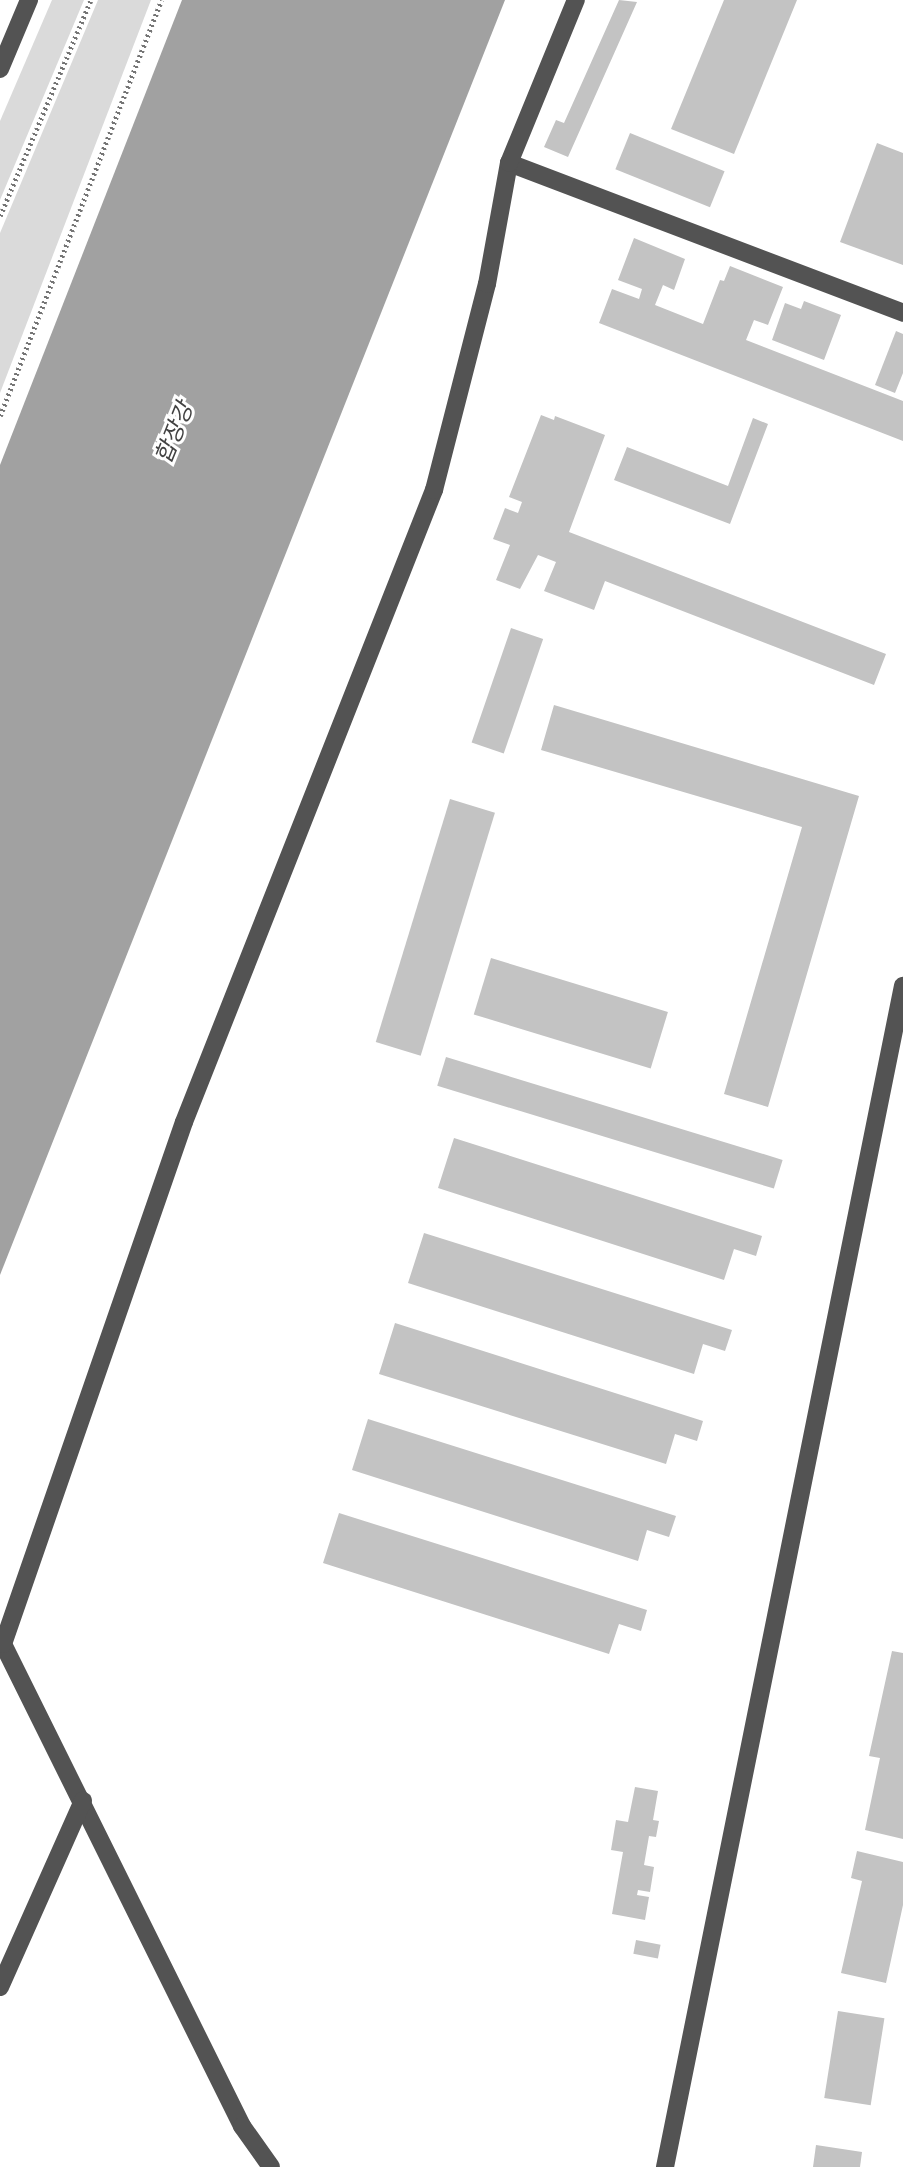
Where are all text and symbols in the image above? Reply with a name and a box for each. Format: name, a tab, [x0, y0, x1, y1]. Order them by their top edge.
water label: 합장강	[149, 398, 199, 468]

